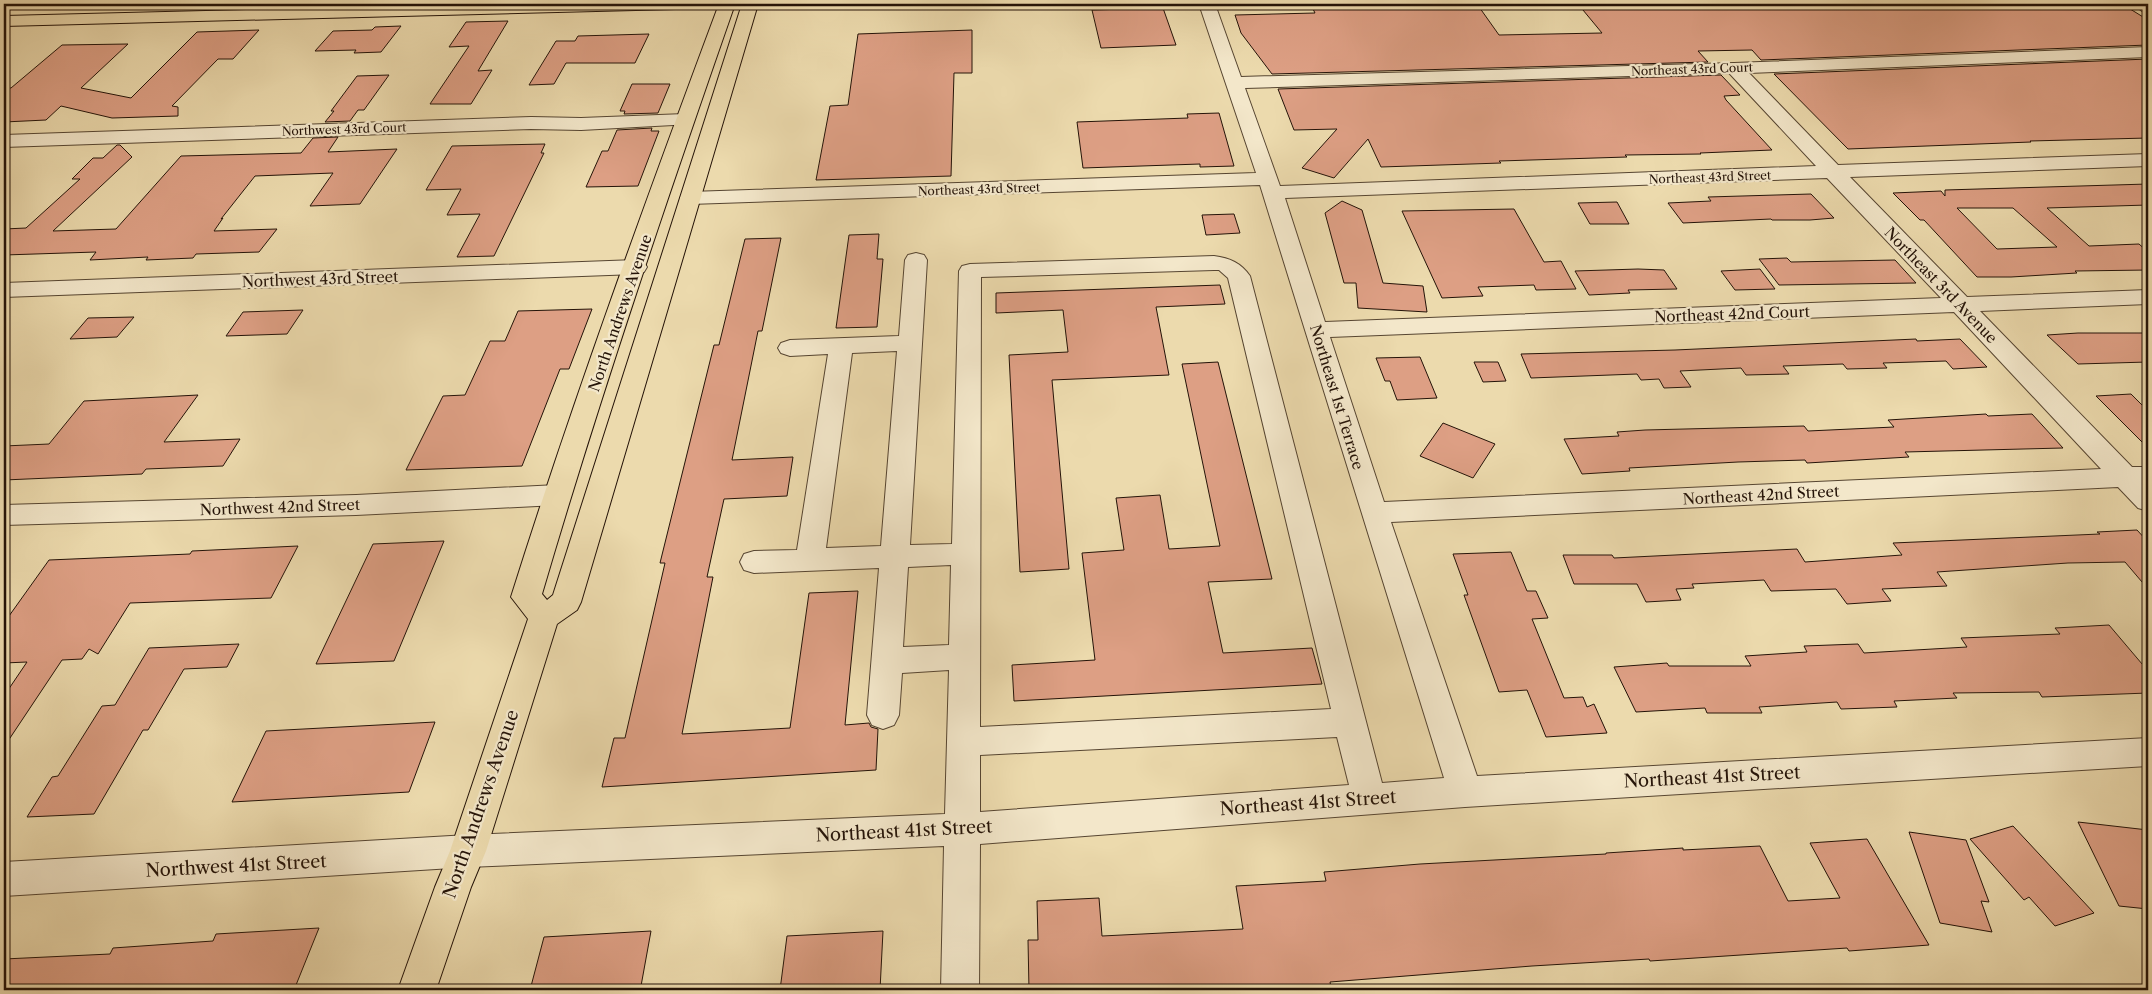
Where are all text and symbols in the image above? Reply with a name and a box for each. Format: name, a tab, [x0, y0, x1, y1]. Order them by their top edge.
street label: Northeast 43rd Court	[1631, 59, 1754, 79]
street label: Northwest 43rd Court	[281, 119, 407, 139]
street label: Northeast 43rd Street	[1649, 167, 1772, 187]
street label: Northeast 43rd Street	[918, 179, 1041, 199]
street label: Northeast 3rd Avenue	[1881, 223, 2001, 347]
street label: North Andrews Avenue	[584, 232, 656, 394]
street label: Northwest 43rd Street	[241, 267, 399, 291]
street label: Northeast 42nd Court	[1654, 302, 1811, 326]
street label: Northeast 1st Terrace	[1306, 322, 1368, 472]
street label: Northeast 42nd Street	[1682, 481, 1840, 509]
street label: Northwest 42nd Street	[200, 495, 361, 519]
street label: North Andrews Avenue	[438, 707, 524, 901]
street label: Northeast 41st Street	[1623, 761, 1802, 793]
street label: Northeast 41st Street	[1219, 786, 1398, 820]
street label: Northeast 41st Street	[815, 815, 994, 847]
street label: Northwest 41st Street	[145, 850, 328, 882]

